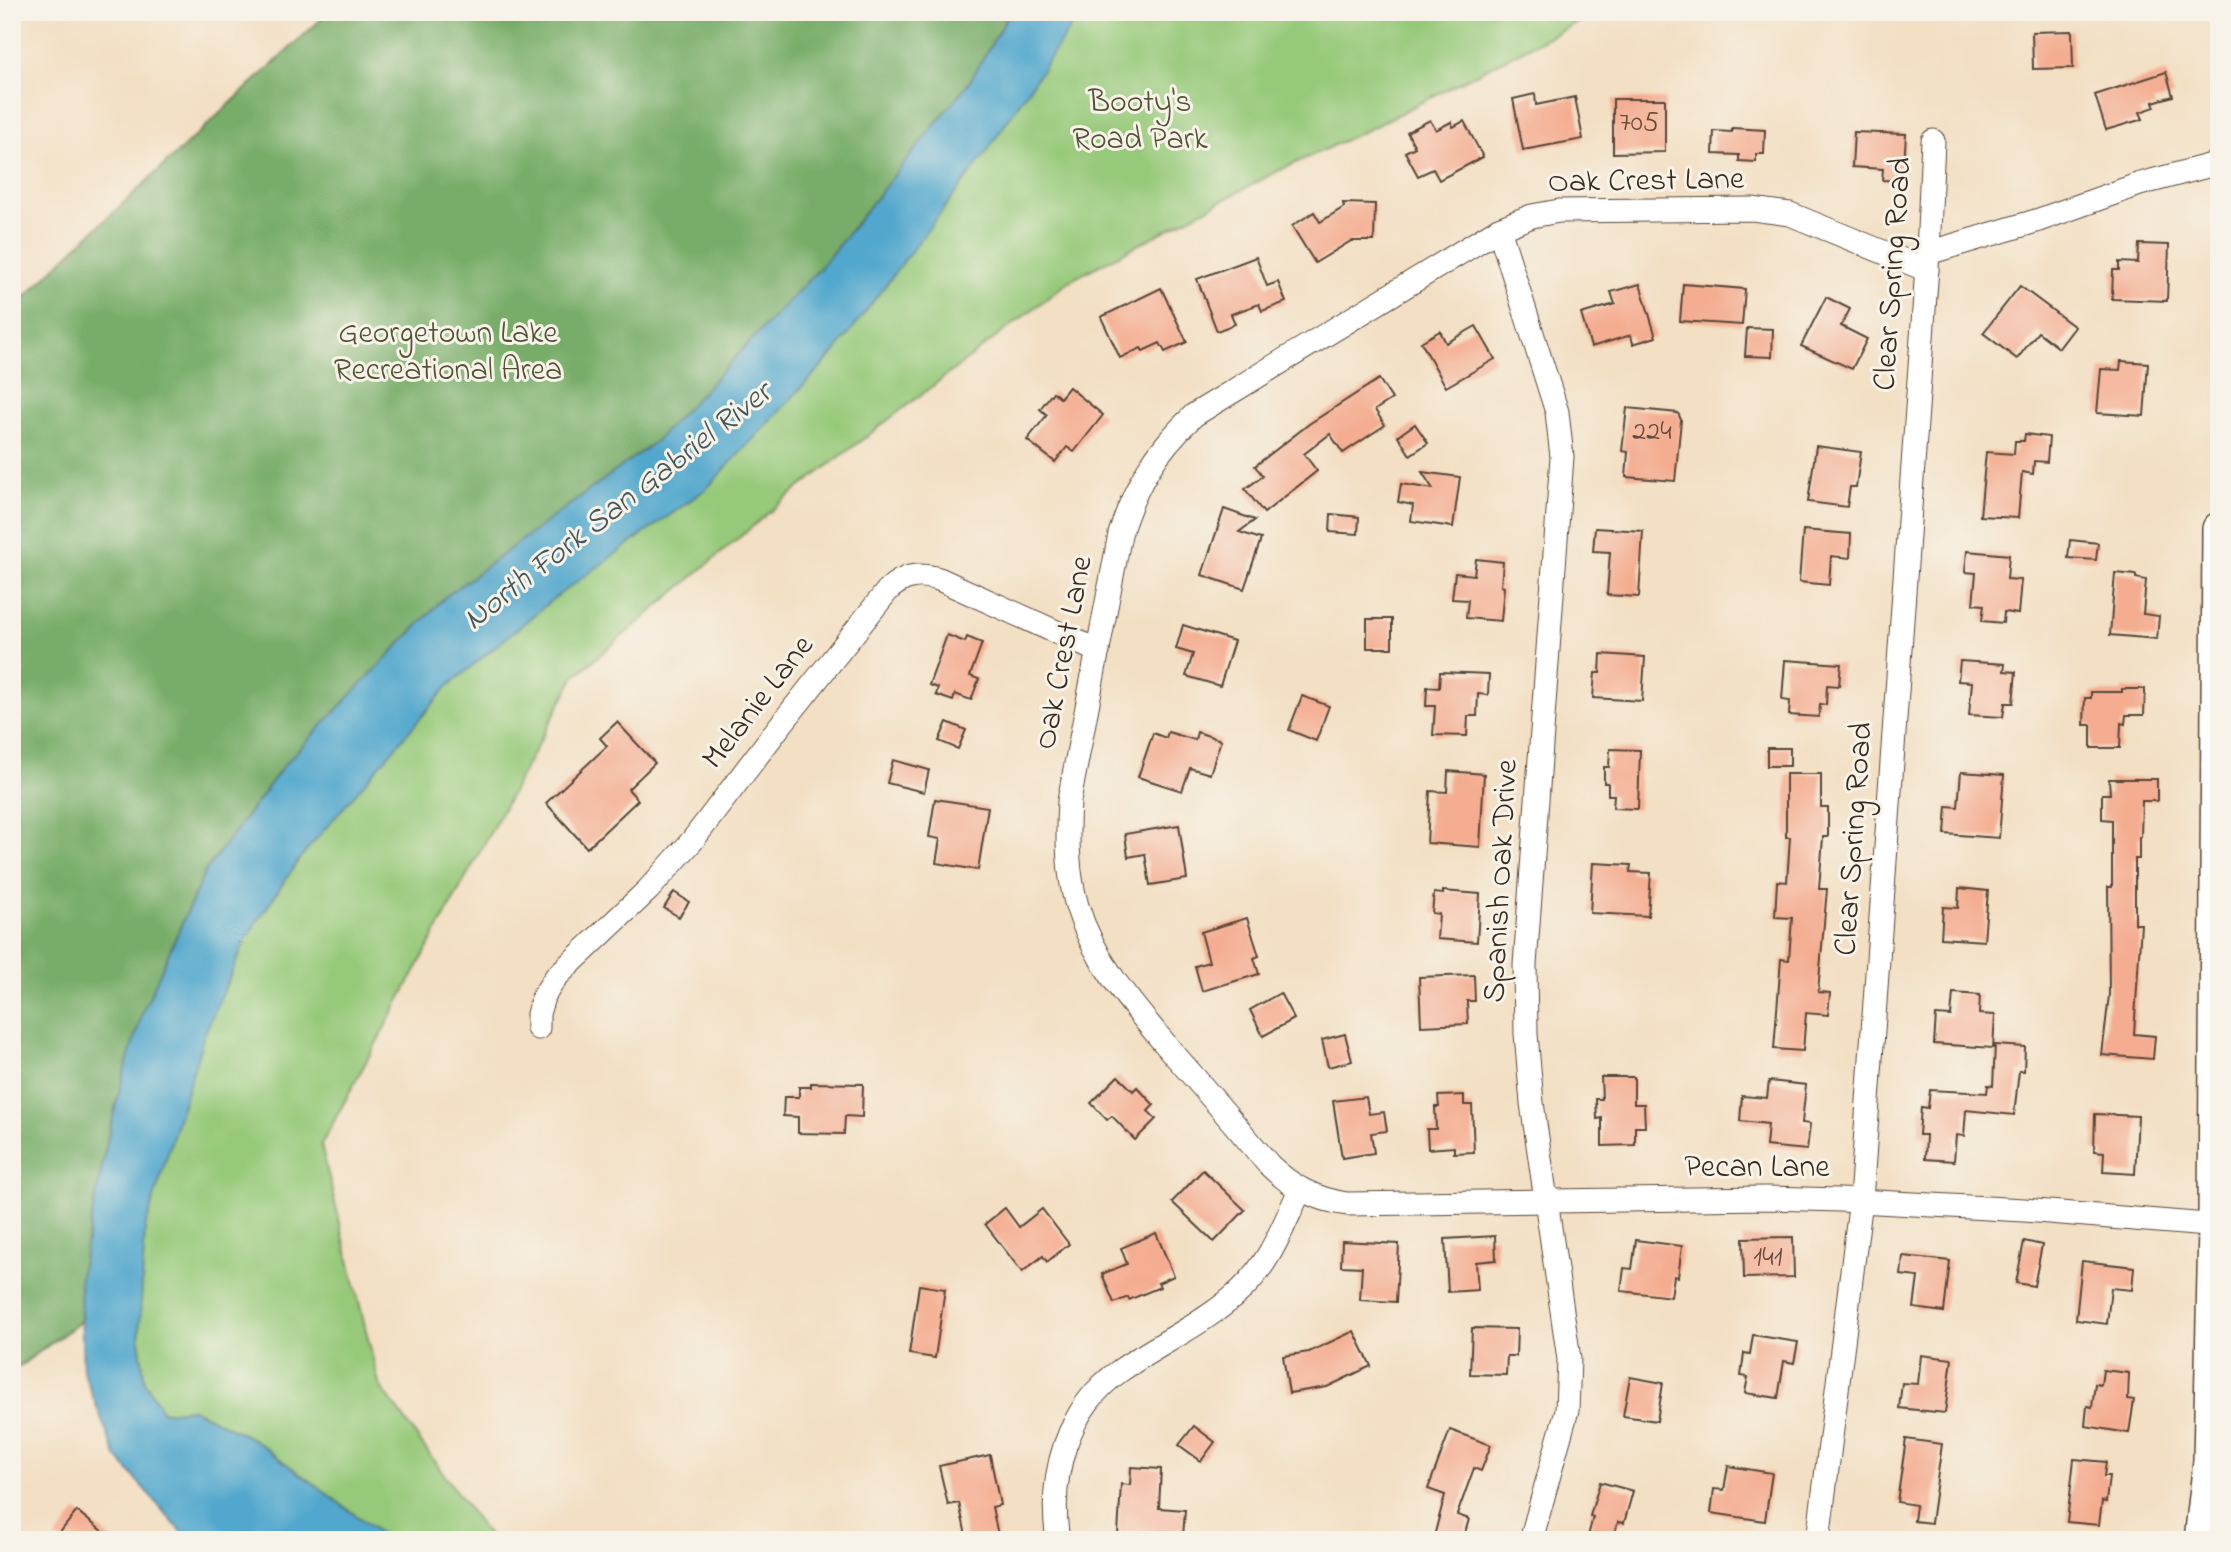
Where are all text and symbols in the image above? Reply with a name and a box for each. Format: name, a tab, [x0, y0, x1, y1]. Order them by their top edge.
park label: Booty's Road Park	[1072, 80, 1209, 164]
house number: 705	[1619, 103, 1659, 144]
street label: Clear Spring Road	[1862, 156, 1926, 392]
street label: Oak Crest Lane	[1547, 157, 1745, 207]
park label: Georgetown Lake Recreational Area	[334, 311, 562, 395]
water label: North Fork San Gabriel River	[453, 369, 786, 643]
house number: 224	[1632, 412, 1672, 453]
street label: Oak Crest Lane	[1023, 551, 1107, 754]
street label: Melanie Lane	[691, 625, 827, 780]
street label: Clear Spring Road	[1823, 721, 1887, 957]
street label: Spanish Oak Drive	[1472, 758, 1532, 1004]
street label: Pecan Lane	[1684, 1145, 1830, 1192]
house number: 141	[1753, 1238, 1783, 1279]

